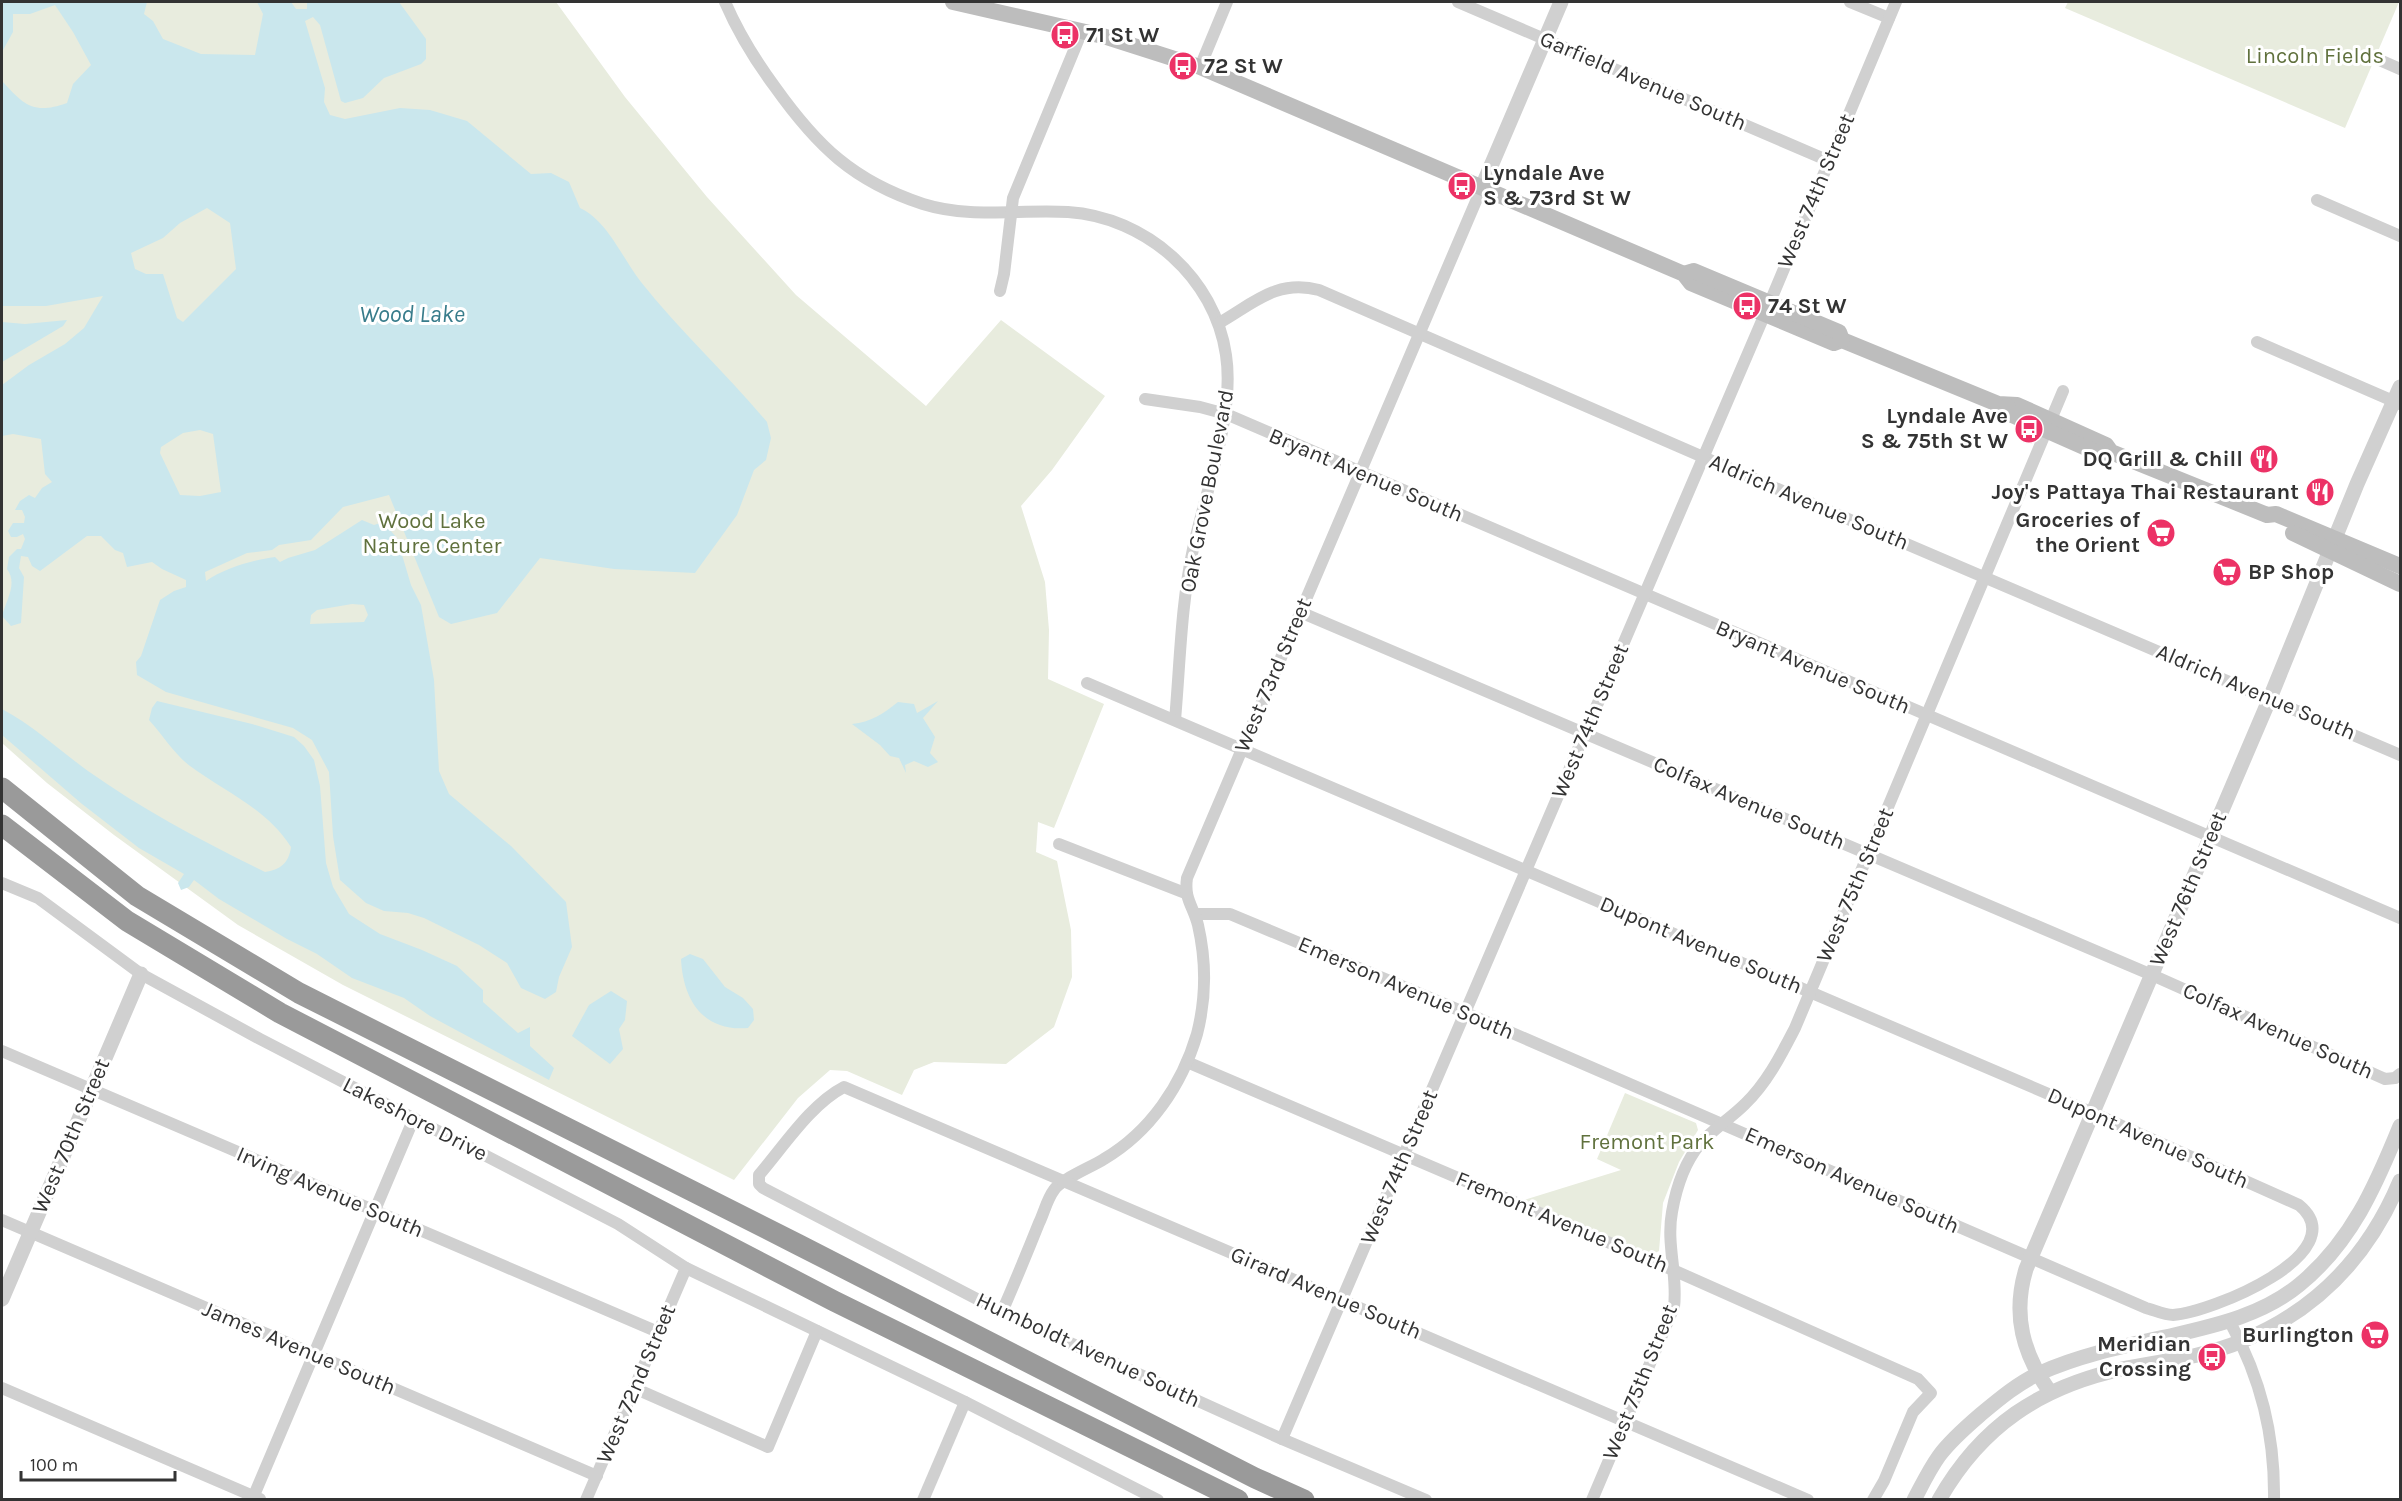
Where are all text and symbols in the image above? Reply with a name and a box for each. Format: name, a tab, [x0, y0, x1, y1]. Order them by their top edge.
bus stop icon: 71 St W	[1049, 19, 1081, 51]
place label: 71 St W	[1086, 22, 1160, 48]
street label: Garfield Avenue South	[1536, 26, 1750, 136]
park label: Lincoln Fields	[2246, 43, 2384, 69]
bus stop icon: 72 St W	[1167, 50, 1199, 82]
place label: 72 St W	[1204, 53, 1283, 79]
street label: West 74th Street	[1772, 110, 1860, 272]
place label: Lyndale Ave S & 73rd St W	[1483, 160, 1631, 211]
bus stop icon: Lyndale Ave S & 73rd St W	[1446, 170, 1478, 202]
bus stop icon: 74 St W	[1731, 290, 1763, 322]
place label: 74 St W	[1768, 293, 1847, 319]
water label: Wood Lake	[359, 300, 465, 328]
street label: Oak Grove Boulevard	[1175, 387, 1239, 595]
place label: Lyndale Ave S & 75th St W	[1861, 403, 2008, 454]
bus stop icon: Lyndale Ave S & 75th St W	[2013, 413, 2045, 445]
street label: Bryant Avenue South	[1265, 422, 1467, 528]
restaurant icon: DQ Grill & Chill	[2248, 443, 2280, 475]
place label: DQ Grill & Chill	[2082, 446, 2243, 472]
street label: Aldrich Avenue South	[1705, 448, 1913, 556]
restaurant icon: Joy's Pattaya Thai Restaurant	[2304, 476, 2336, 508]
place label: Joy's Pattaya Thai Restaurant	[1992, 479, 2299, 505]
place label: Groceries of the Orient	[2015, 507, 2141, 558]
park label: Wood Lake Nature Center	[363, 508, 501, 559]
supermarket icon: Groceries of the Orient	[2145, 517, 2177, 549]
supermarket icon: BP Shop	[2211, 556, 2243, 588]
place label: BP Shop	[2248, 559, 2334, 585]
street label: West 73rd Street	[1229, 594, 1317, 756]
street label: Bryant Avenue South	[1712, 614, 1914, 720]
street label: Aldrich Avenue South	[2152, 638, 2360, 746]
street label: West 74th Street	[1546, 640, 1634, 802]
street label: Colfax Avenue South	[1649, 751, 1849, 855]
street label: West 75th Street	[1811, 804, 1899, 966]
street label: West 76th Street	[2144, 808, 2232, 970]
street label: Dupont Avenue South	[1596, 891, 1806, 999]
street label: Emerson Avenue South	[1294, 931, 1518, 1045]
street label: Colfax Avenue South	[2179, 977, 2377, 1085]
street label: West 70th Street	[27, 1055, 115, 1217]
street label: Lakeshore Drive	[338, 1071, 492, 1167]
street label: Dupont Avenue South	[2043, 1082, 2253, 1194]
street label: West 74th Street	[1355, 1086, 1443, 1248]
street label: Emerson Avenue South	[1741, 1121, 1963, 1239]
park label: Fremont Park	[1580, 1129, 1714, 1155]
street label: Irving Avenue South	[233, 1141, 427, 1243]
street label: Fremont Avenue South	[1452, 1165, 1672, 1279]
street label: Girard Avenue South	[1227, 1241, 1425, 1345]
street label: Humboldt Avenue South	[972, 1287, 1204, 1413]
street label: James Avenue South	[198, 1295, 400, 1401]
street label: West 72nd Street	[591, 1301, 681, 1467]
street label: West 75th Street	[1597, 1301, 1683, 1463]
supermarket icon: Burlington	[2359, 1319, 2391, 1351]
place label: Burlington	[2242, 1322, 2354, 1348]
place label: Meridian Crossing	[2097, 1331, 2191, 1382]
bus stop icon: Meridian Crossing	[2196, 1341, 2228, 1373]
scale bar	[21, 1444, 176, 1482]
text: 100 m	[30, 1454, 78, 1476]

